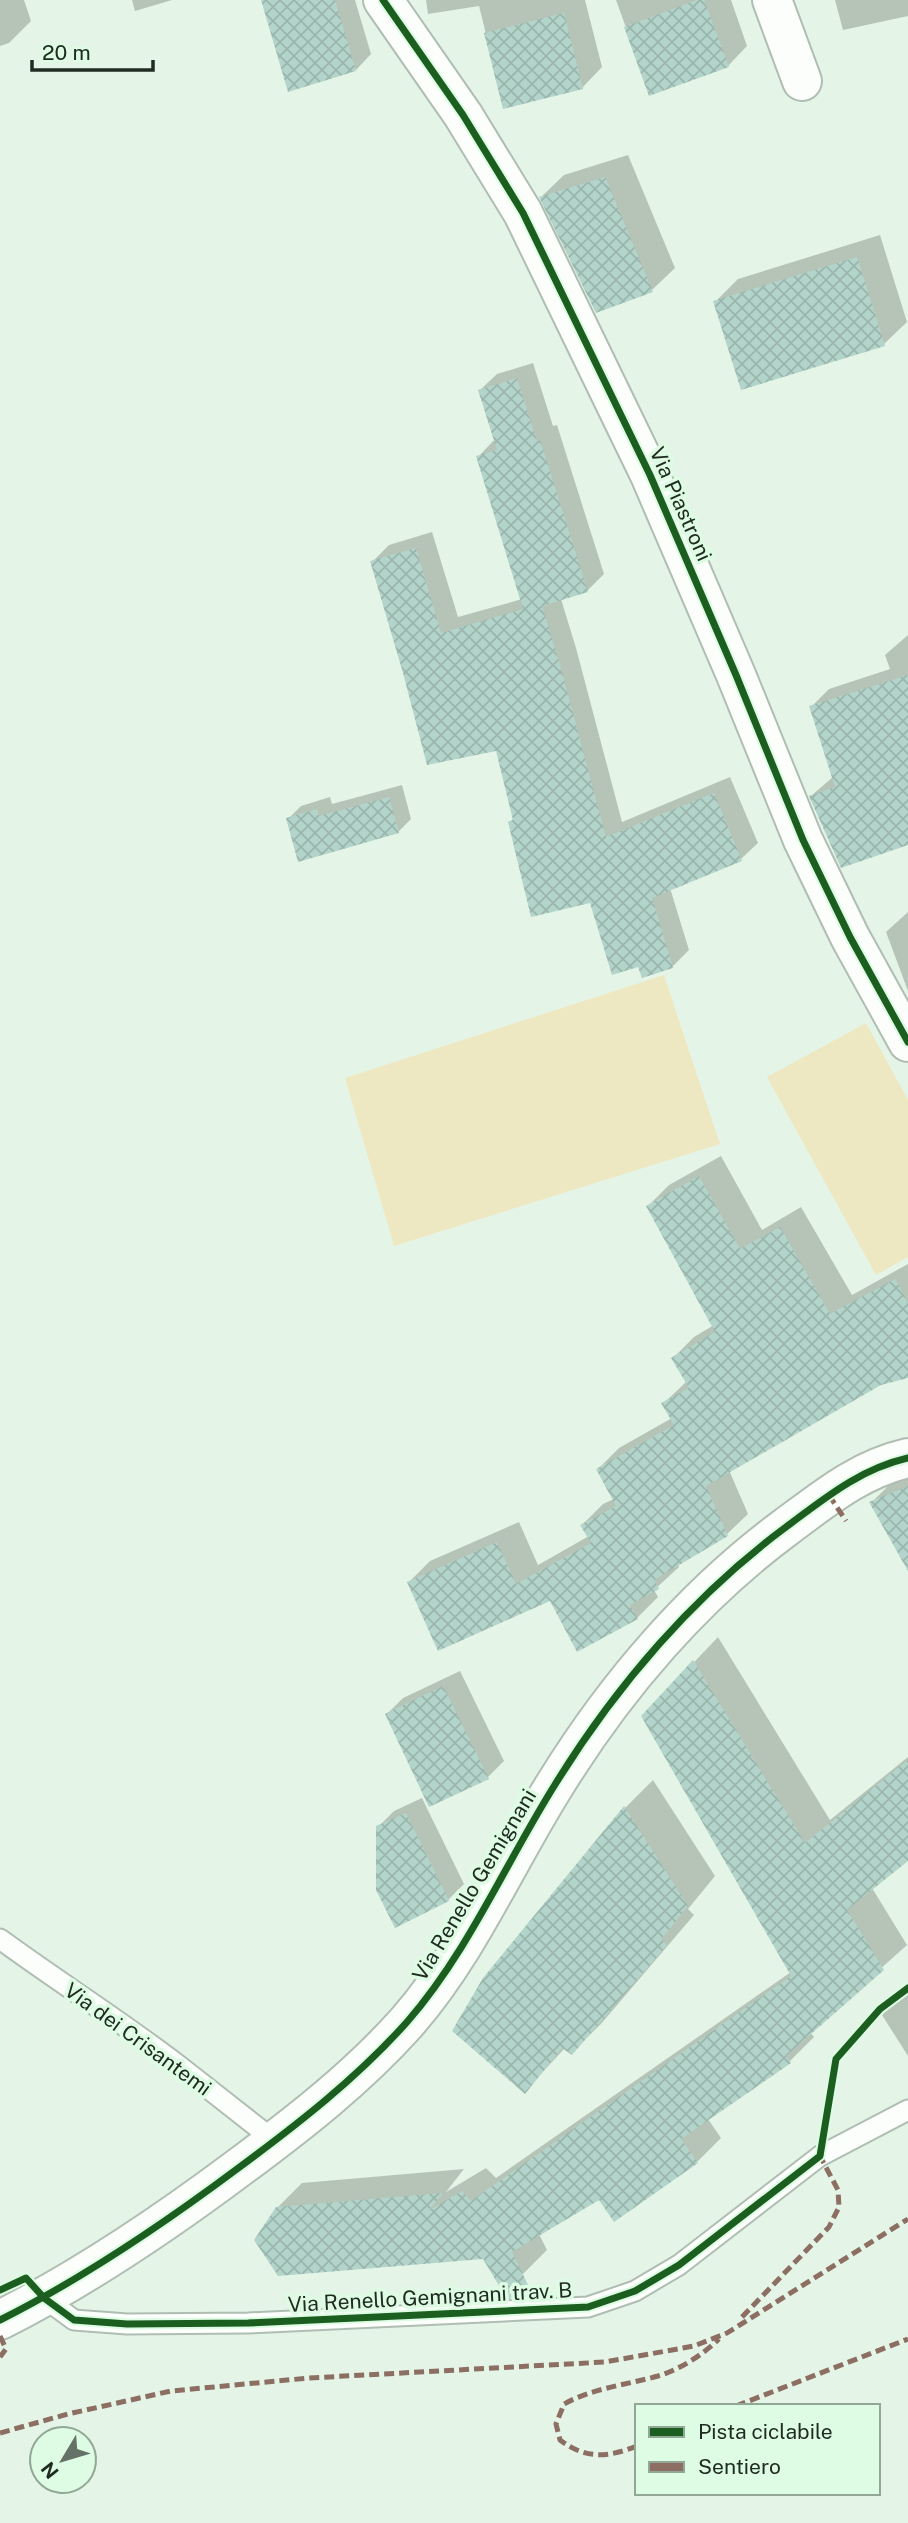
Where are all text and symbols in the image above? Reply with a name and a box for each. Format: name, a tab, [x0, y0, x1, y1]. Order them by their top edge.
scale bar	[32, 28, 152, 72]
text: 20 m	[42, 40, 91, 65]
street label: Via Piastroni	[645, 443, 717, 565]
street label: Via Renello Gemignani	[407, 1785, 541, 1985]
street label: Via dei Crisantemi	[60, 1977, 216, 2101]
street label: Via Renello Gemignani trav. B	[287, 2277, 573, 2317]
legend	[635, 2404, 880, 2495]
text: Pista ciclabile	[698, 2419, 833, 2444]
north arrow	[28, 2425, 98, 2495]
text: Sentiero	[698, 2454, 781, 2479]
text: N	[36, 2458, 63, 2483]

